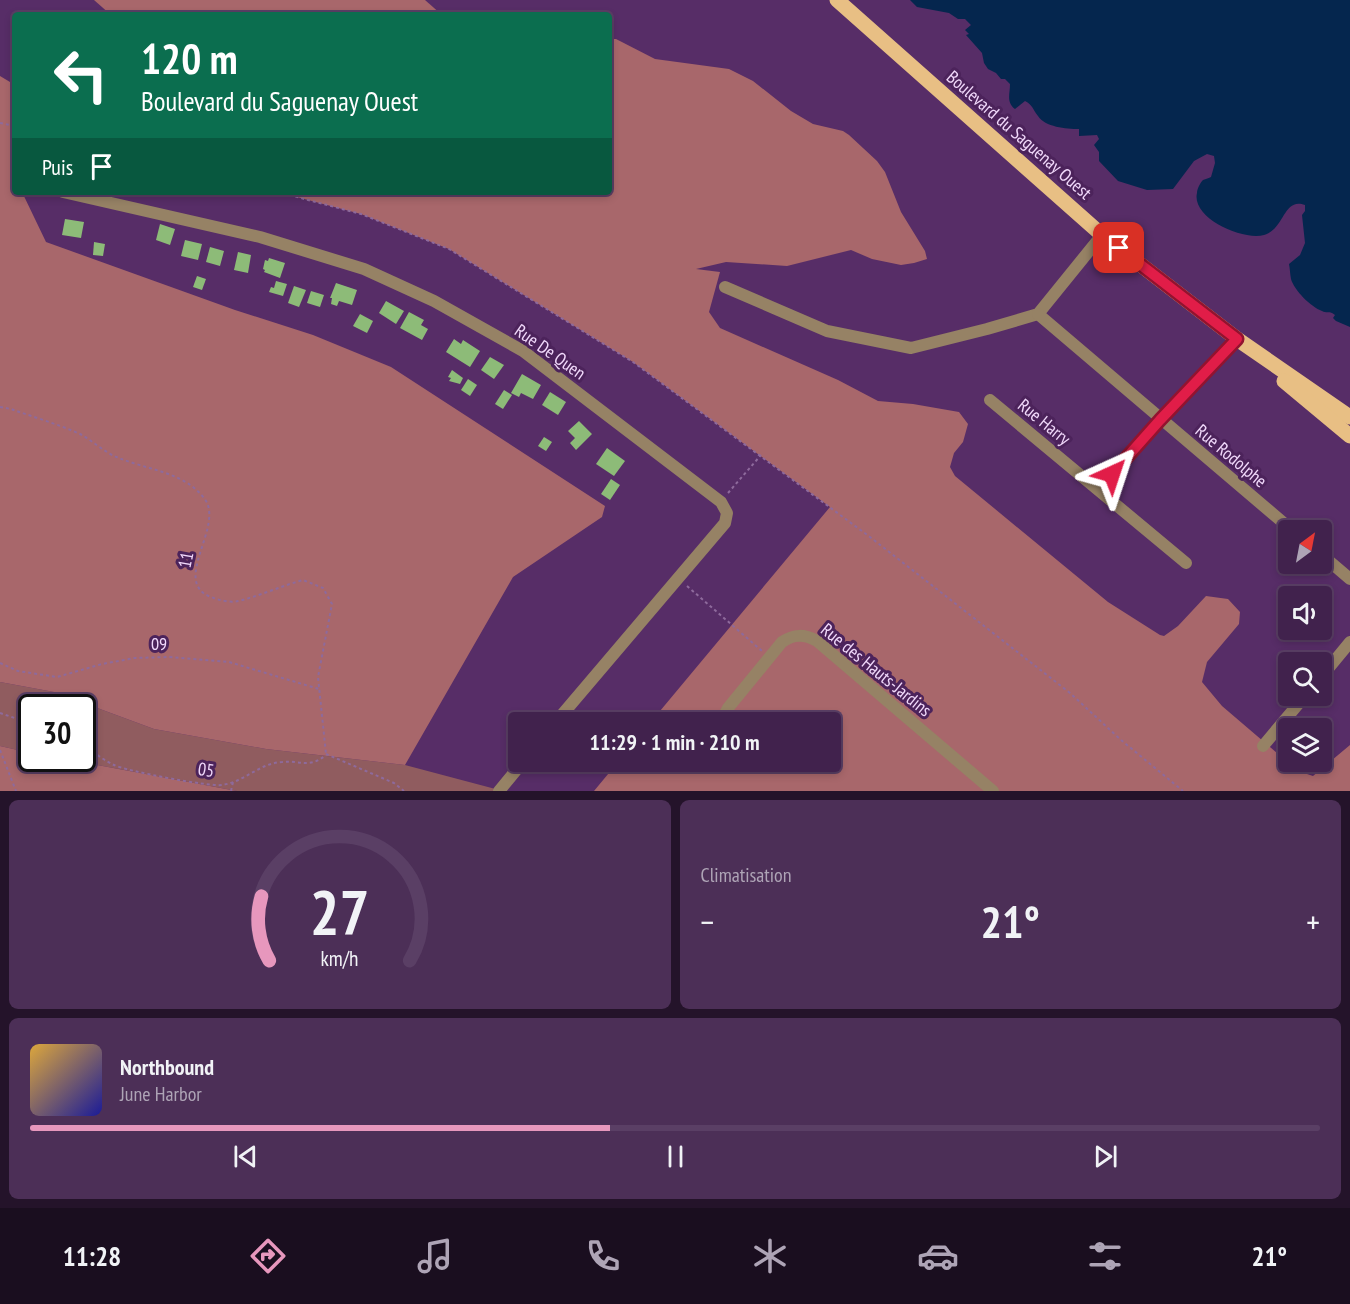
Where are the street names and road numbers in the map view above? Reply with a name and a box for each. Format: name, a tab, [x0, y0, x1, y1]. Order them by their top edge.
street label: Boulevard du Saguenay Ouest	[942, 65, 1097, 204]
street label: Rue De Quen	[510, 319, 590, 384]
street label: Rue Harry	[1013, 393, 1076, 450]
street label: Rue Rodolphe	[1191, 419, 1272, 492]
street label: 11	[173, 550, 198, 570]
street label: Rue des Hauts-Jardins	[816, 618, 936, 721]
street label: 09	[151, 632, 167, 655]
street label: 05	[196, 757, 216, 782]

